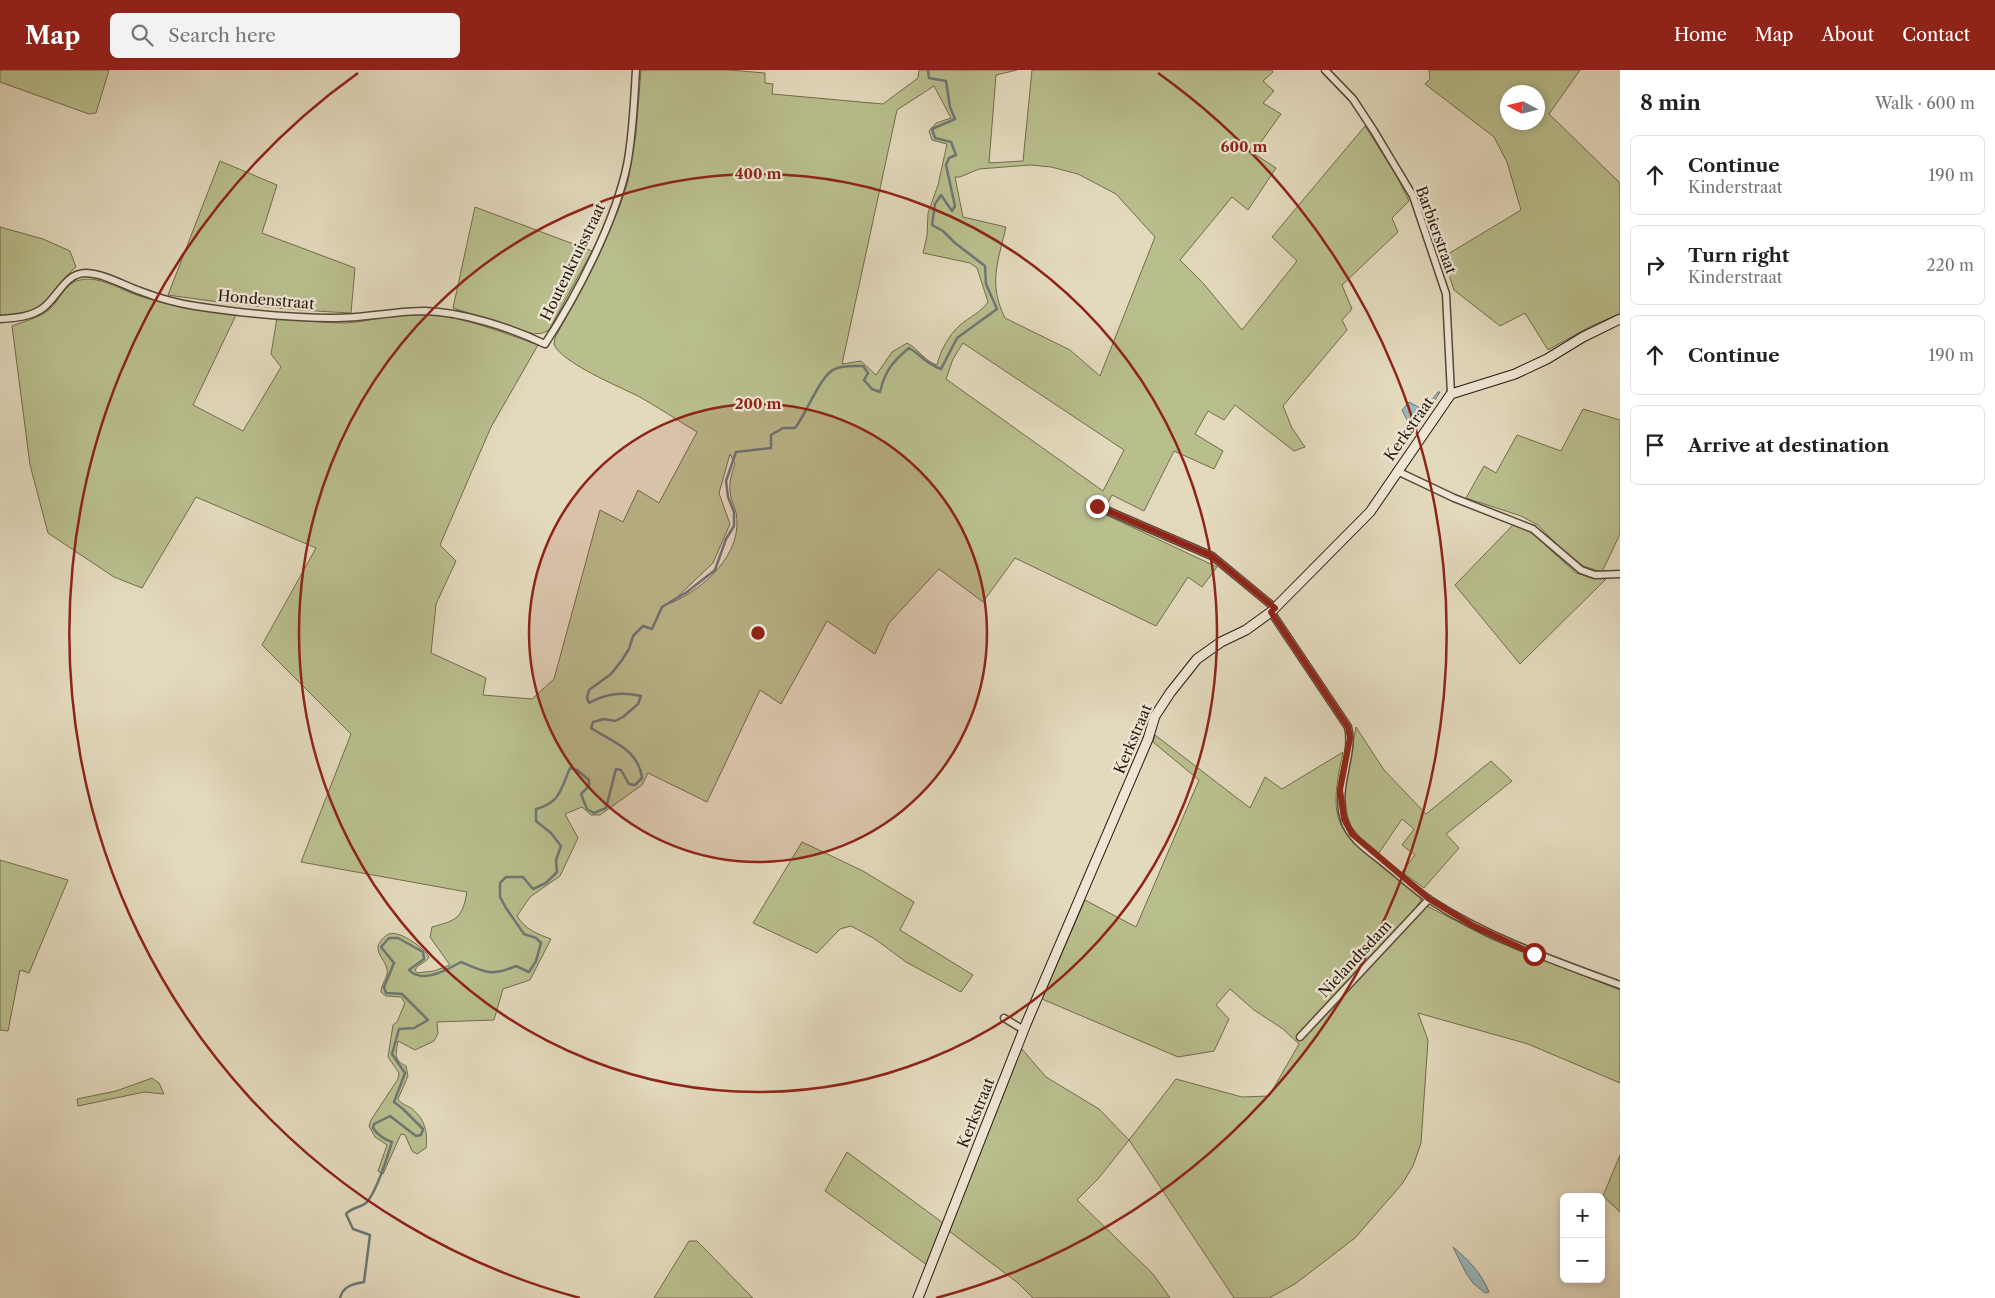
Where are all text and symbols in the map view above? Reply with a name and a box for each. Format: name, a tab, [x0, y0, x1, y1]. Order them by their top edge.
search box	[110, 13, 460, 58]
text: Map	[25, 21, 80, 50]
icon: search	[128, 21, 156, 49]
text: Search here	[168, 24, 276, 47]
text: Home	[1674, 24, 1727, 46]
text: Map	[1755, 24, 1793, 46]
text: About	[1821, 24, 1874, 46]
text: Contact	[1902, 24, 1970, 46]
north arrow	[1500, 85, 1545, 130]
text: 8 min	[1640, 90, 1701, 115]
text: Walk · 600 m	[1875, 93, 1975, 113]
text: 600 m	[1221, 137, 1267, 156]
text: Continue	[1688, 154, 1780, 177]
icon: ahead	[1641, 161, 1669, 189]
text: 400 m	[735, 164, 781, 183]
text: 190 m	[1929, 165, 1974, 185]
text: Kinderstraat	[1688, 177, 1783, 197]
street label: Barbierstraat	[1412, 183, 1461, 277]
street label: Houtenkruisstraat	[536, 199, 610, 324]
text: Turn right	[1688, 244, 1789, 267]
icon: right	[1641, 251, 1669, 279]
text: 220 m	[1926, 255, 1974, 275]
text: Kinderstraat	[1688, 267, 1783, 287]
street label: Hondenstraat	[217, 286, 316, 313]
icon: ahead	[1641, 341, 1669, 369]
text: Continue	[1688, 344, 1780, 367]
text: 190 m	[1929, 345, 1974, 365]
street label: Kerkstraat	[1380, 392, 1438, 464]
text: 200 m	[735, 394, 781, 413]
icon: arrive	[1641, 431, 1669, 459]
text: Arrive at destination	[1688, 434, 1889, 457]
route end	[1086, 495, 1109, 518]
centre of rings	[749, 624, 767, 642]
street label: Kerkstraat	[1109, 700, 1156, 776]
street label: Nielandtsdam	[1314, 916, 1395, 1001]
route start	[1523, 943, 1546, 966]
street label: Kerkstraat	[953, 1074, 998, 1151]
map controls	[1560, 1193, 1605, 1283]
button: +	[1560, 1193, 1605, 1238]
button: −	[1560, 1238, 1605, 1283]

